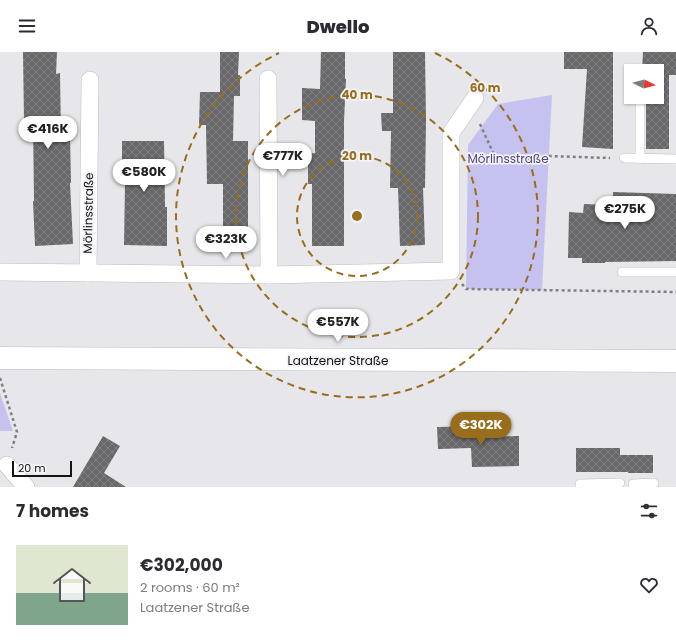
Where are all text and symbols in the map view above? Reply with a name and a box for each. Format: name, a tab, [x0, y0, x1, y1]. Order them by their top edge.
text: Dwello	[307, 14, 369, 39]
icon: menu	[16, 15, 38, 37]
icon: person	[638, 15, 660, 37]
north arrow	[624, 64, 664, 104]
map controls	[624, 64, 664, 104]
text: 60 m	[470, 79, 501, 96]
text: 40 m	[341, 86, 373, 103]
pin: €416K	[20, 116, 76, 150]
text: €416K	[27, 119, 69, 138]
pin: €777K	[255, 143, 311, 177]
text: €777K	[263, 146, 303, 165]
text: 20 m	[342, 147, 372, 164]
park label: Mörlinsstraße	[467, 150, 549, 167]
pin: €580K	[116, 159, 172, 193]
text: €580K	[122, 162, 166, 181]
street label: Mörlinsstraße	[79, 172, 97, 254]
pin: €275K	[597, 196, 653, 230]
text: €275K	[604, 199, 646, 218]
centre of rings	[350, 209, 364, 223]
pin: €323K	[198, 226, 254, 260]
text: €323K	[205, 229, 247, 248]
pin: €557K	[310, 309, 366, 343]
text: €557K	[316, 312, 360, 331]
street label: Laatzener Straße	[287, 352, 389, 369]
pin: €302K	[453, 412, 509, 446]
text: €302K	[459, 415, 503, 434]
scale bar	[12, 459, 72, 478]
text: 20 m	[18, 460, 46, 476]
text: 7 homes	[16, 499, 89, 523]
icon: filters	[638, 500, 660, 522]
text: €302,000	[140, 553, 223, 577]
icon: home	[48, 561, 96, 609]
icon: heart	[638, 574, 660, 596]
text: 2 rooms · 60 m²	[140, 578, 240, 597]
text: Laatzener Straße	[140, 598, 250, 617]

